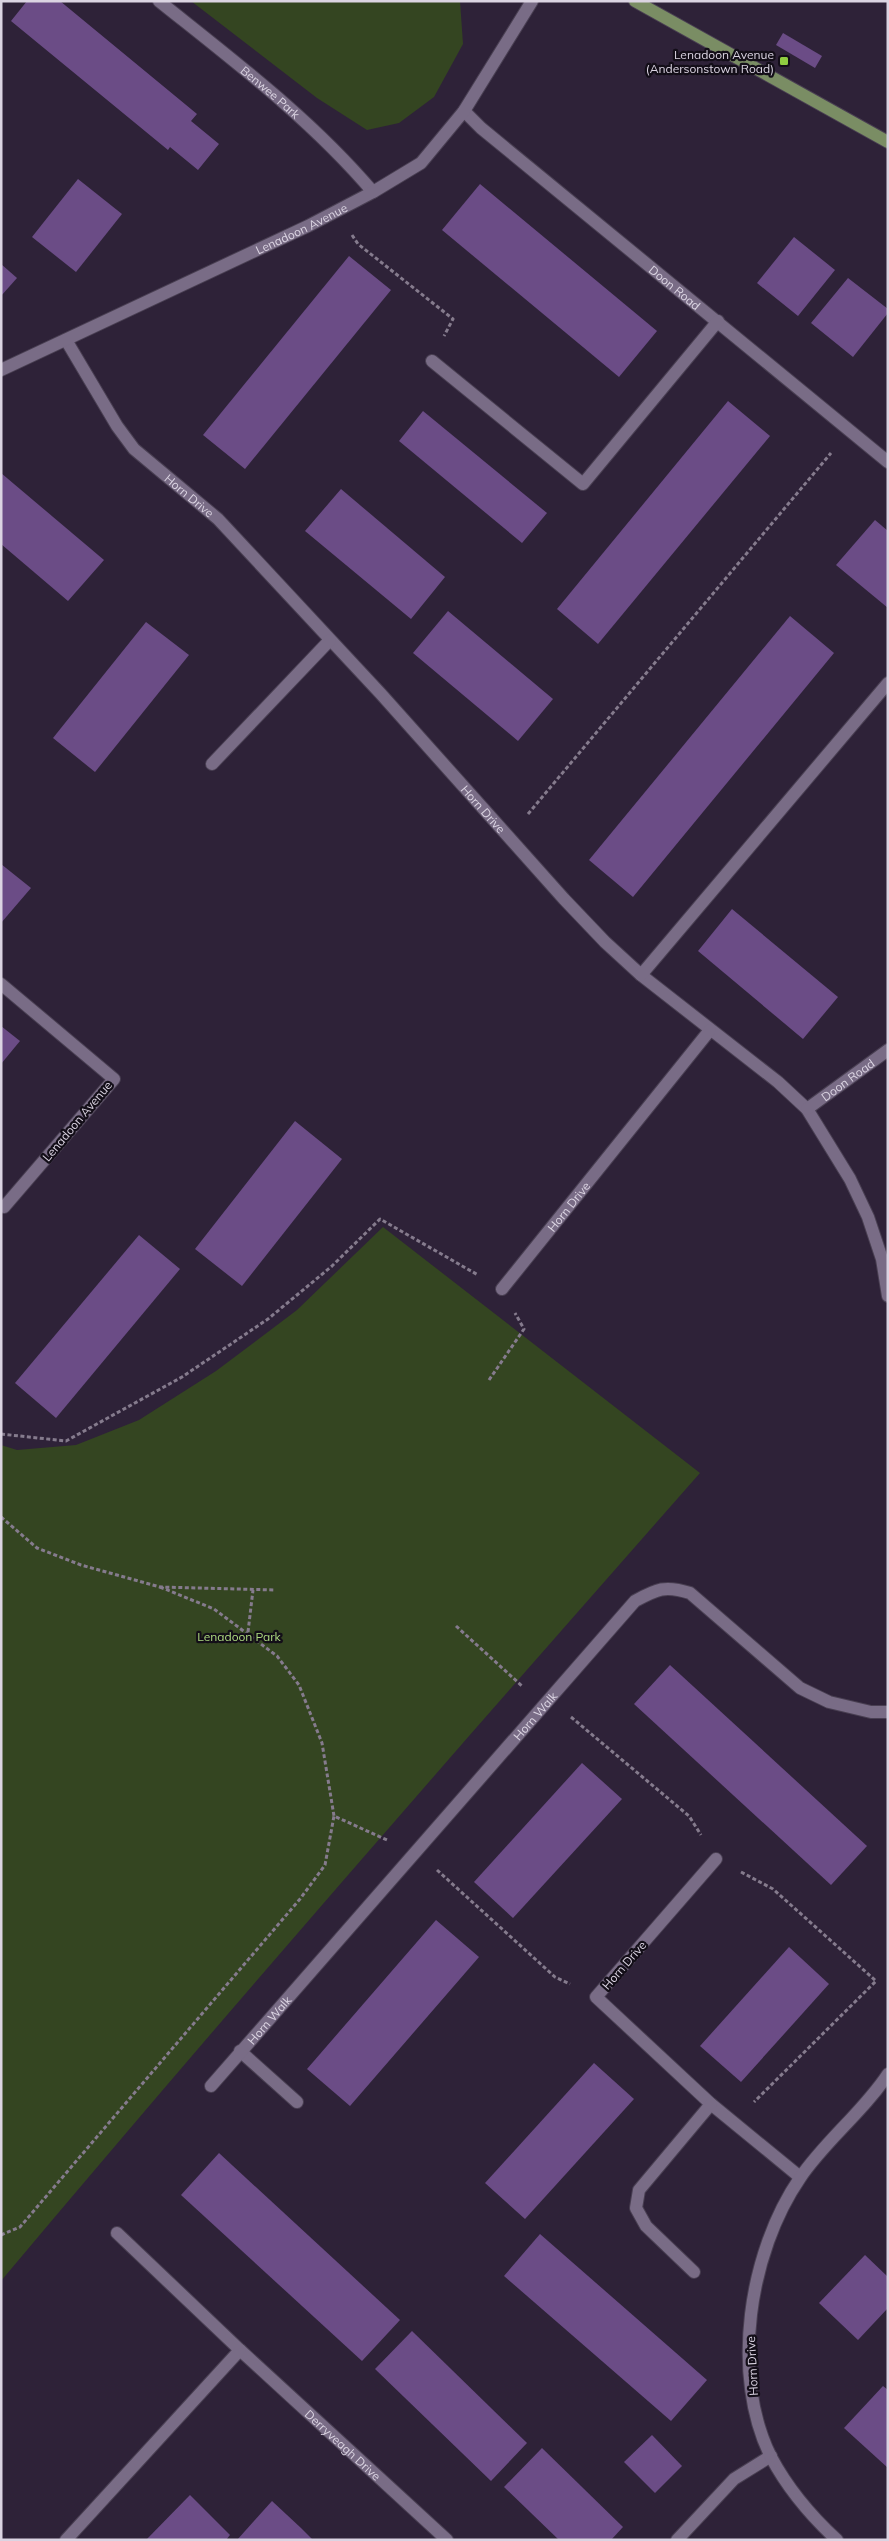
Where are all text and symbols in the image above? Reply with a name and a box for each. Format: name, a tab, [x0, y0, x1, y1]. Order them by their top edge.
place label: Lenadoon Avenue (Andersonstown Road)	[646, 47, 774, 76]
marker: Lenadoon Avenue (Andersonstown Road)	[778, 55, 790, 67]
street label: Benwee Park	[238, 62, 304, 122]
street label: Lenadoon Avenue	[253, 199, 350, 257]
street label: Doon Road	[646, 262, 704, 313]
street label: Horn Drive	[162, 471, 217, 520]
street label: Horn Drive	[458, 782, 509, 836]
street label: Doon Road	[818, 1055, 877, 1104]
street label: Lenadoon Avenue	[39, 1078, 115, 1164]
street label: Horn Drive	[544, 1178, 593, 1234]
park label: Lenadoon Park	[197, 1629, 282, 1644]
street label: Horn Walk	[510, 1688, 561, 1743]
street label: Horn Drive	[599, 1938, 649, 1992]
street label: Horn Walk	[244, 1992, 295, 2047]
street label: Horn Drive	[743, 2336, 761, 2396]
street label: Derryveagh Drive	[302, 2406, 384, 2483]

